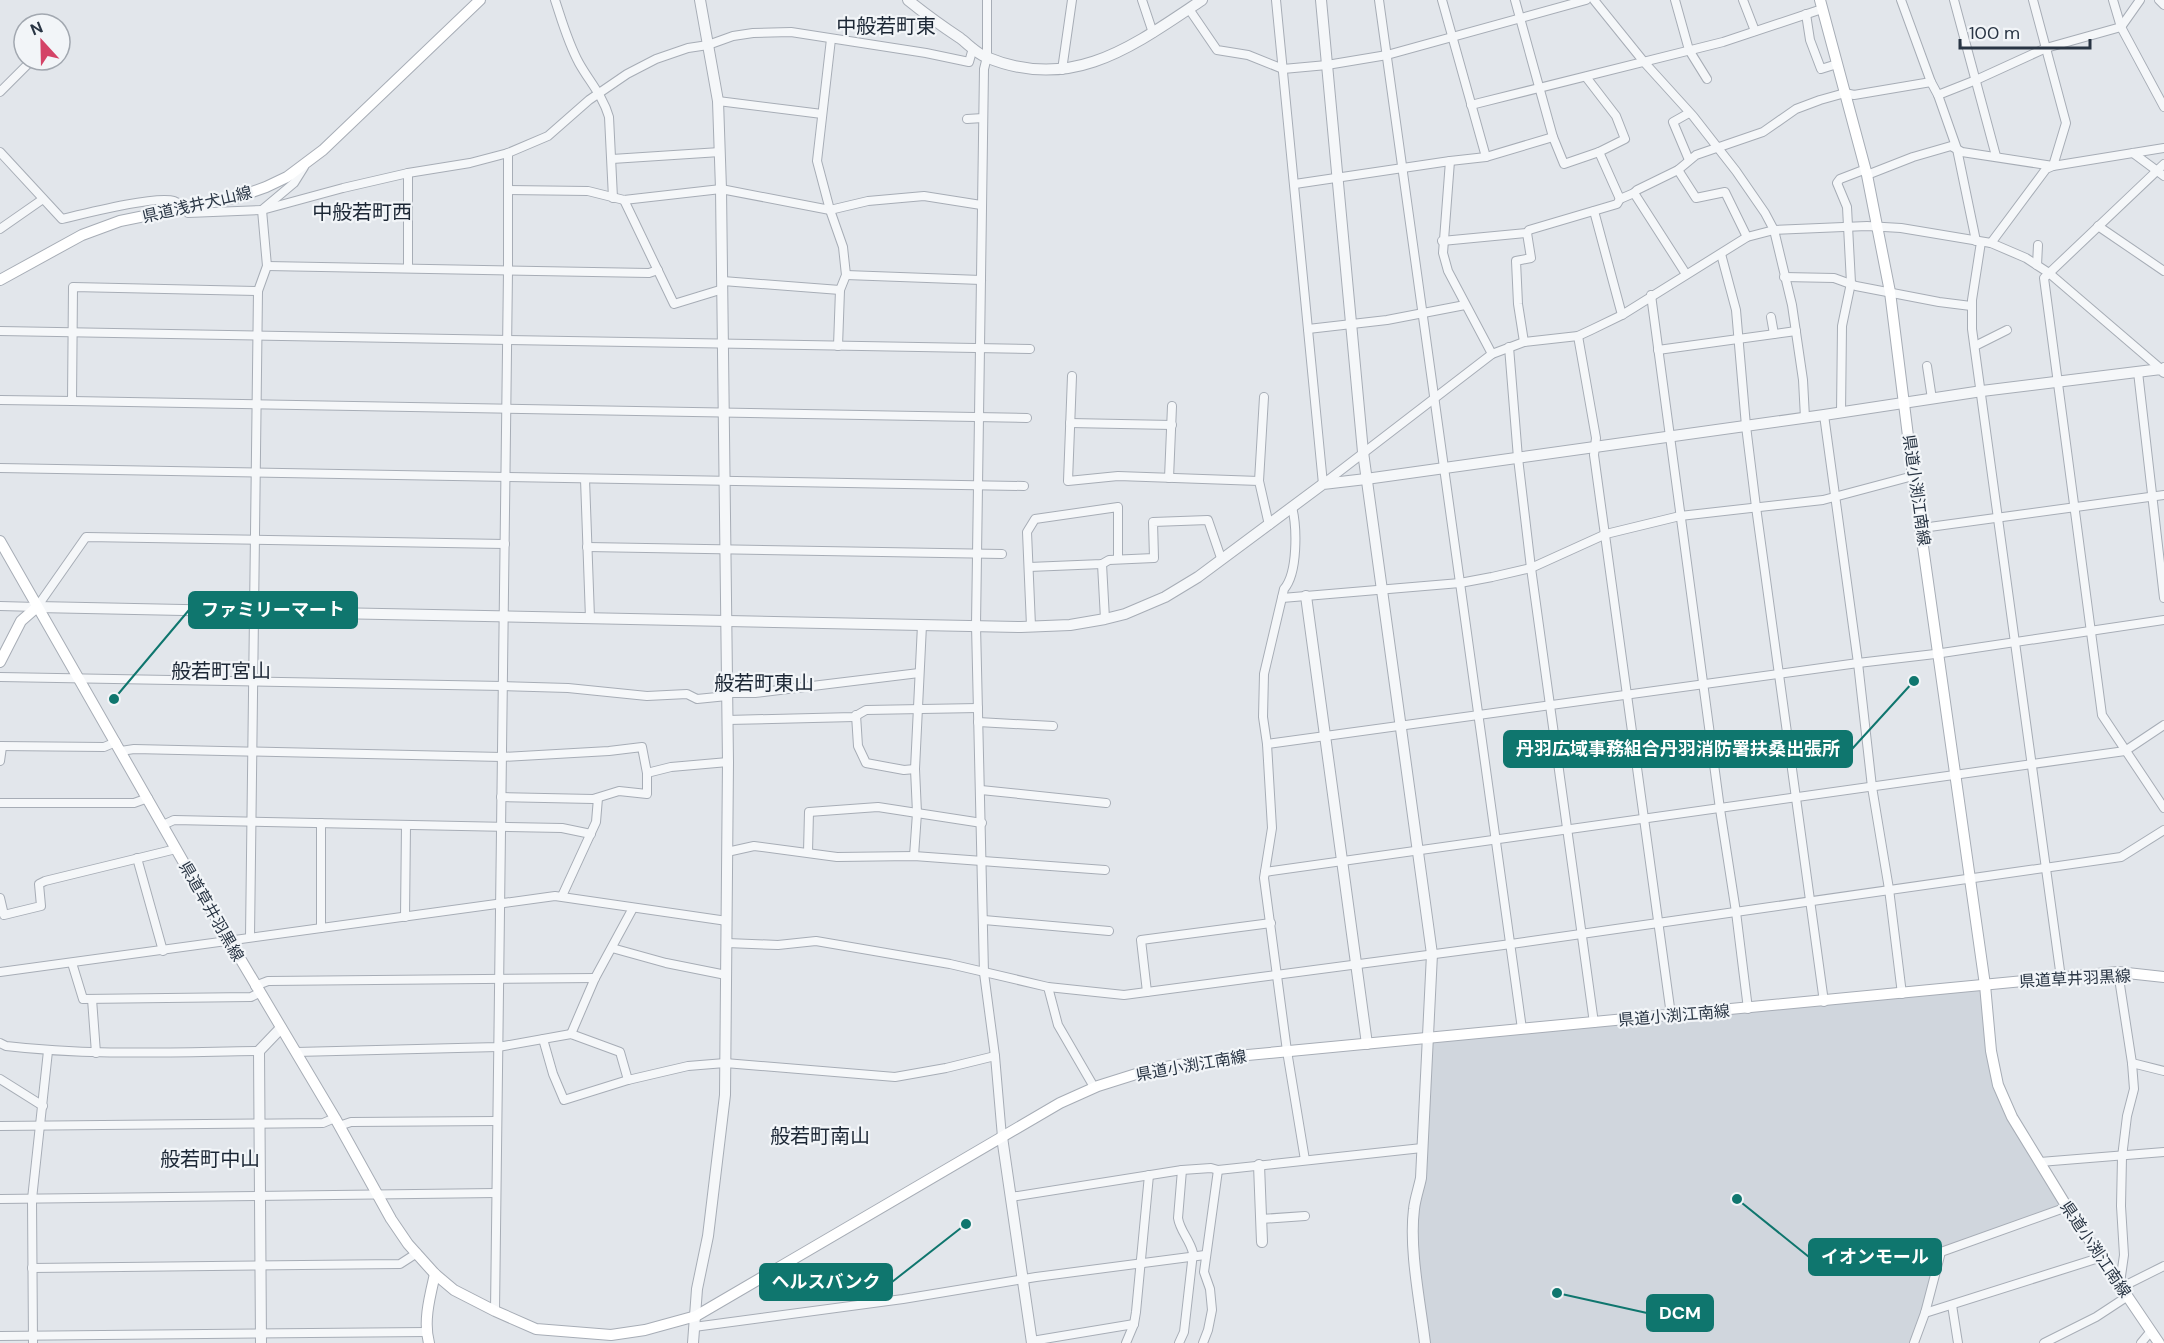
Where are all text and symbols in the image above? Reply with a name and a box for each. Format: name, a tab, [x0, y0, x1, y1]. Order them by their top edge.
north arrow	[12, 12, 72, 72]
scale bar	[1960, 12, 2090, 50]
district label: 中般若町東	[836, 13, 936, 39]
text: N	[27, 17, 46, 40]
text: 100 m	[1969, 21, 2020, 45]
street label: 県道浅井犬山線	[140, 182, 254, 227]
district label: 中般若町西	[312, 199, 412, 225]
street label: 県道小渕江南線	[1898, 433, 1935, 547]
callout: ファミリーマート	[189, 592, 357, 628]
text: ファミリーマート	[201, 598, 345, 622]
district label: 般若町宮山	[171, 658, 271, 684]
district label: 般若町東山	[714, 670, 814, 696]
callout: 丹羽広域事務組合丹羽消防署扶桑出張所	[1504, 731, 1852, 767]
text: 丹羽広域事務組合丹羽消防署扶桑出張所	[1516, 737, 1840, 761]
street label: 県道草井羽黒線	[174, 857, 249, 965]
street label: 県道草井羽黒線	[2019, 965, 2132, 992]
street label: 県道小渕江南線	[1617, 1000, 1731, 1031]
street label: 県道小渕江南線	[1134, 1045, 1248, 1086]
district label: 般若町南山	[770, 1123, 870, 1149]
district label: 般若町中山	[160, 1146, 260, 1172]
street label: 県道小渕江南線	[2056, 1197, 2136, 1302]
callout: イオンモール	[1809, 1239, 1941, 1275]
text: イオンモール	[1821, 1245, 1929, 1269]
callout: ヘルスバンク	[760, 1264, 892, 1300]
text: ヘルスバンク	[772, 1270, 880, 1294]
callout: DCM	[1647, 1295, 1713, 1331]
text: DCM	[1659, 1301, 1701, 1325]

